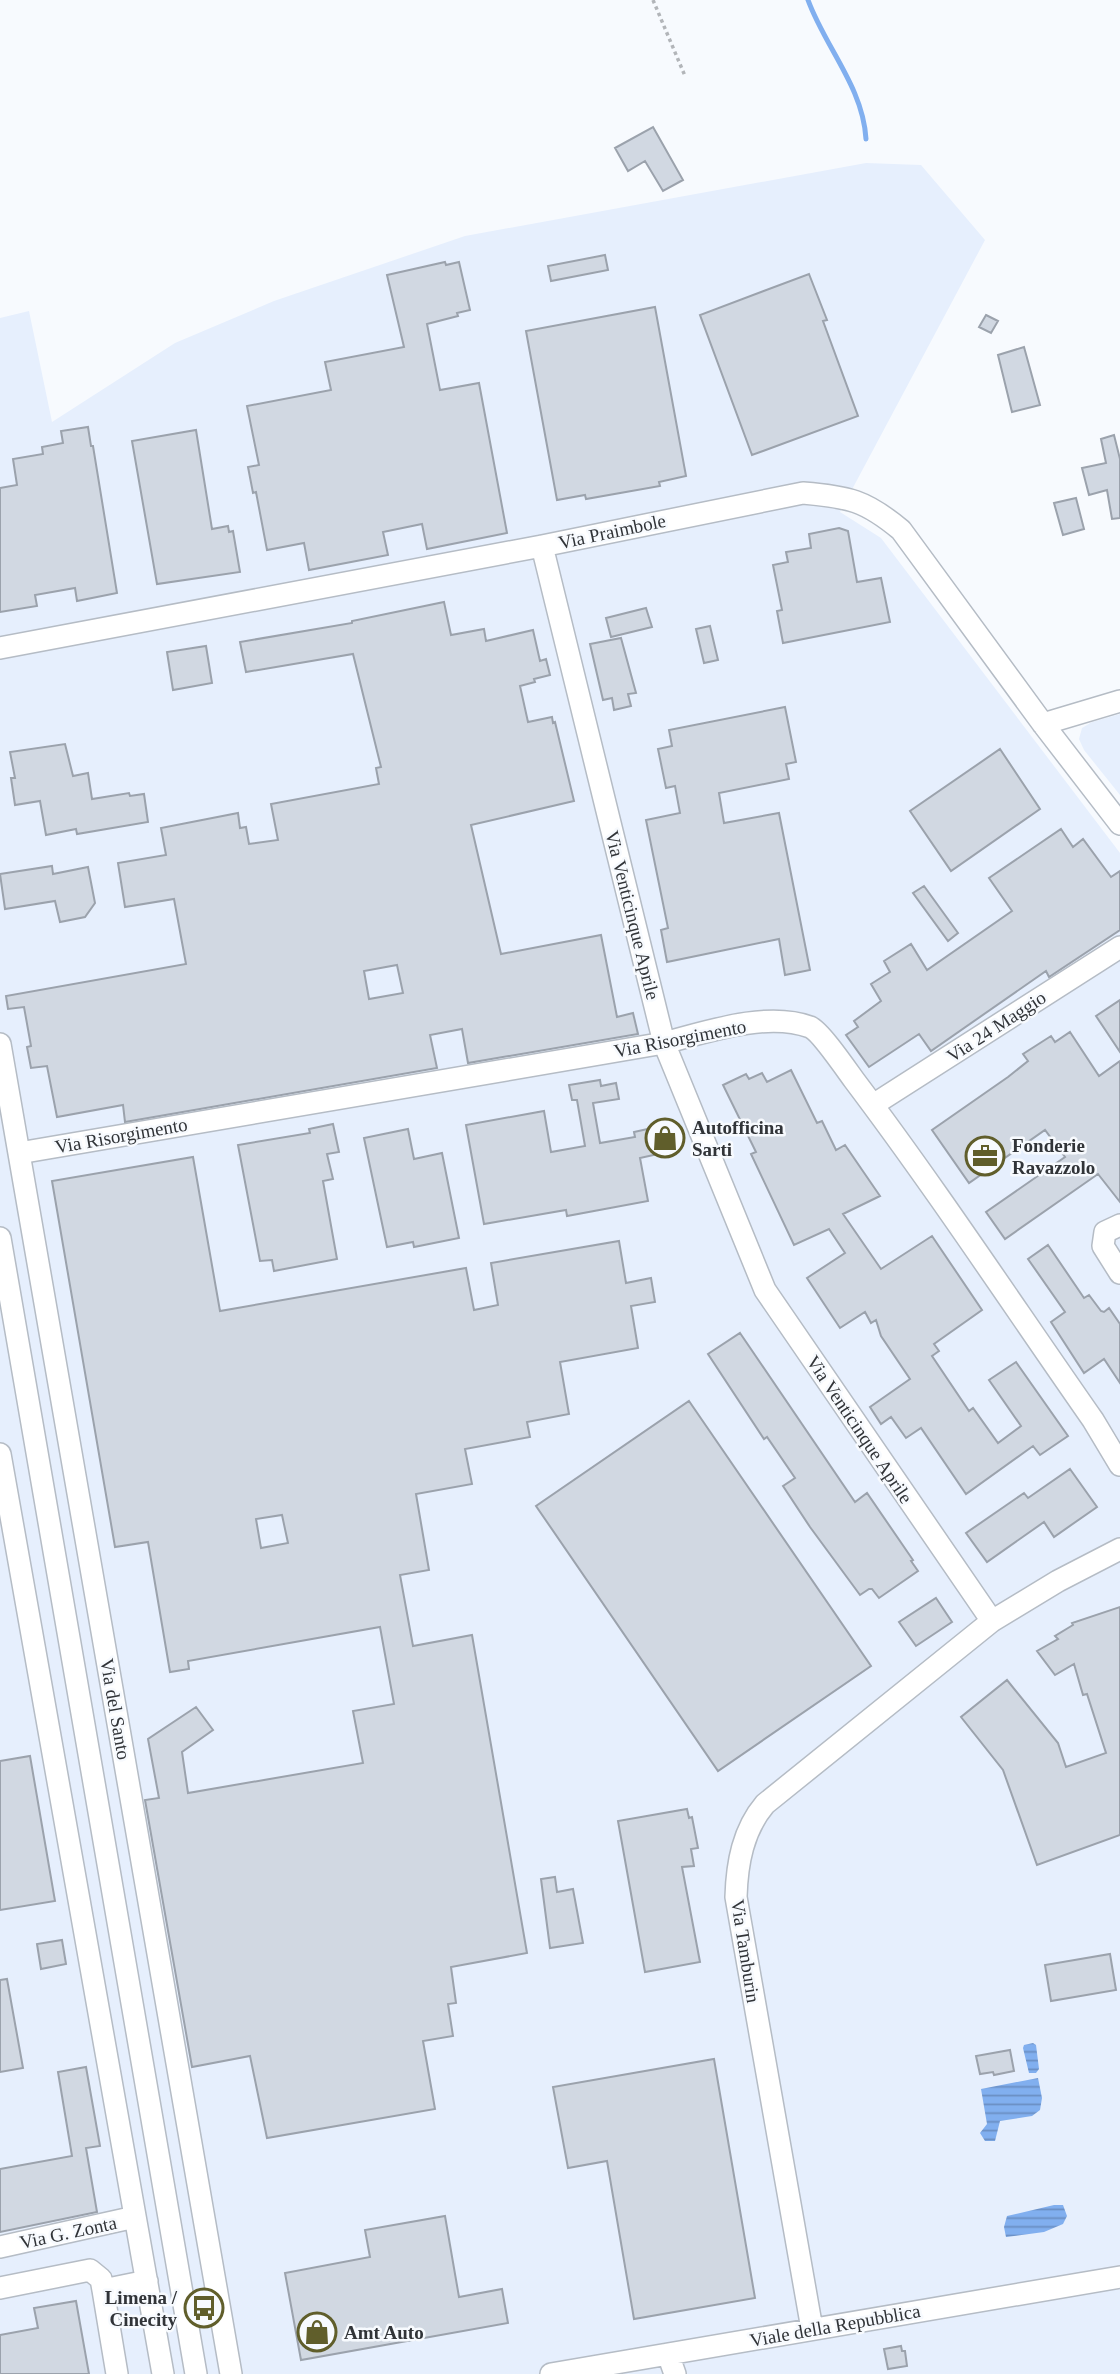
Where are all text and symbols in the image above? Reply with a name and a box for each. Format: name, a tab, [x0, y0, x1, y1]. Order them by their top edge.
street label: Via Praimbole	[557, 510, 668, 553]
street label: Via Venticinque Aprile	[601, 828, 664, 1002]
street label: Via 24 Maggio	[943, 987, 1050, 1066]
street label: Via Risorgimento	[612, 1015, 748, 1062]
street label: Via Risorgimento	[53, 1114, 189, 1157]
shop icon: Autofficina Sarti	[644, 1117, 686, 1159]
place label: Autofficina Sarti	[692, 1117, 784, 1160]
office icon: Fonderie Ravazzolo	[964, 1135, 1006, 1177]
place label: Fonderie Ravazzolo	[1012, 1135, 1095, 1178]
street label: Via Venticinque Aprile	[802, 1351, 917, 1507]
street label: Via del Santo	[96, 1657, 135, 1761]
street label: Via Tamburin	[727, 1898, 764, 2005]
street label: Via G. Zonta	[18, 2212, 119, 2253]
place label: Limena / Cinecity	[105, 2287, 178, 2330]
bus stop icon: Limena / Cinecity	[183, 2287, 225, 2329]
street label: Viale della Repubblica	[748, 2300, 923, 2351]
shop icon: Amt Auto	[296, 2311, 338, 2353]
place label: Amt Auto	[344, 2322, 424, 2343]

